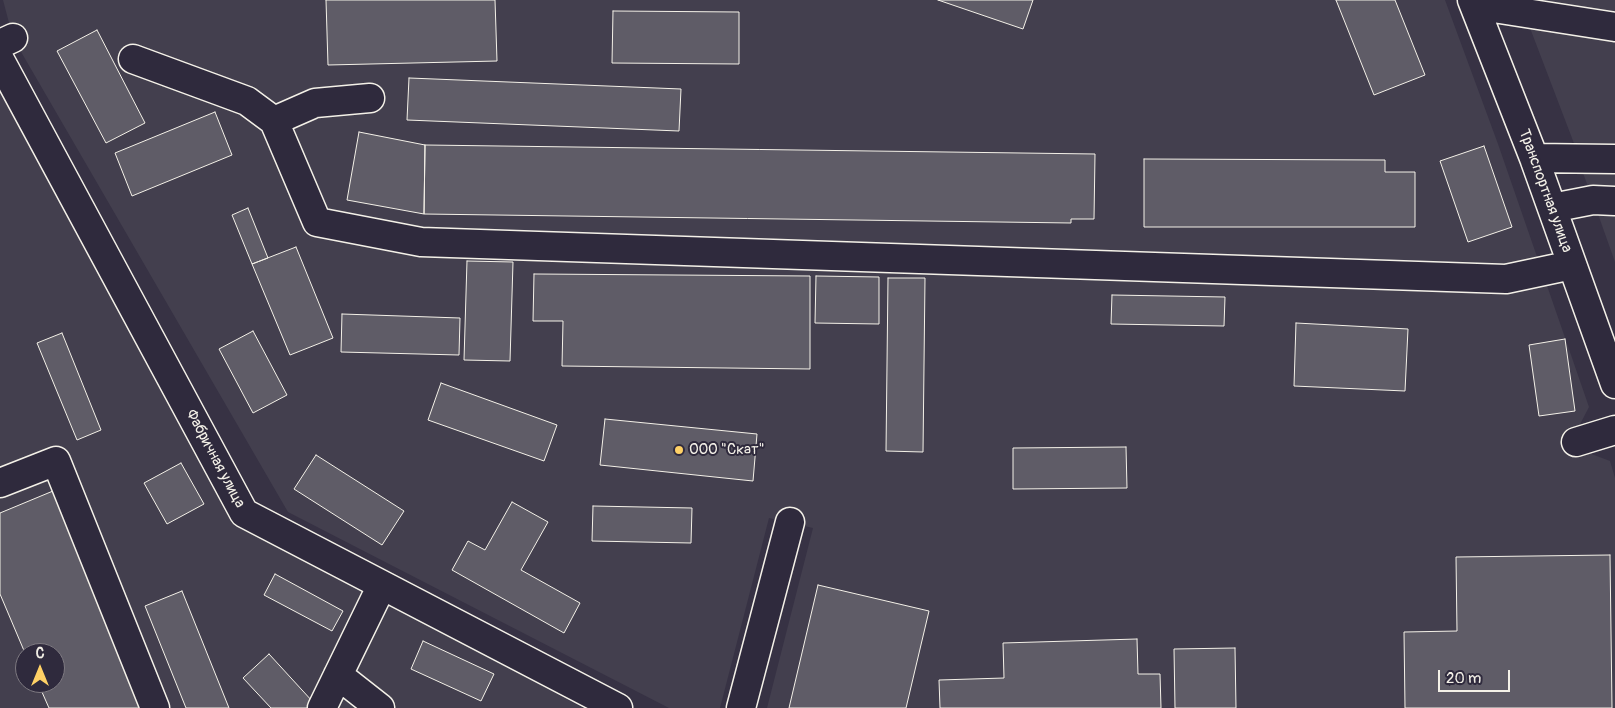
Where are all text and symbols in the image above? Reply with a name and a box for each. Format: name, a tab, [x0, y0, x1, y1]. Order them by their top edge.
street label: Транспортная улица	[1514, 127, 1576, 255]
street label: Фабричная улица	[182, 407, 248, 511]
place label: ООО "Скат"	[689, 441, 764, 459]
marker: ООО "Скат"	[673, 444, 685, 456]
north arrow	[15, 643, 65, 693]
text: С	[36, 645, 44, 662]
scale bar	[1440, 660, 1512, 692]
text: 20 m	[1446, 669, 1481, 688]

